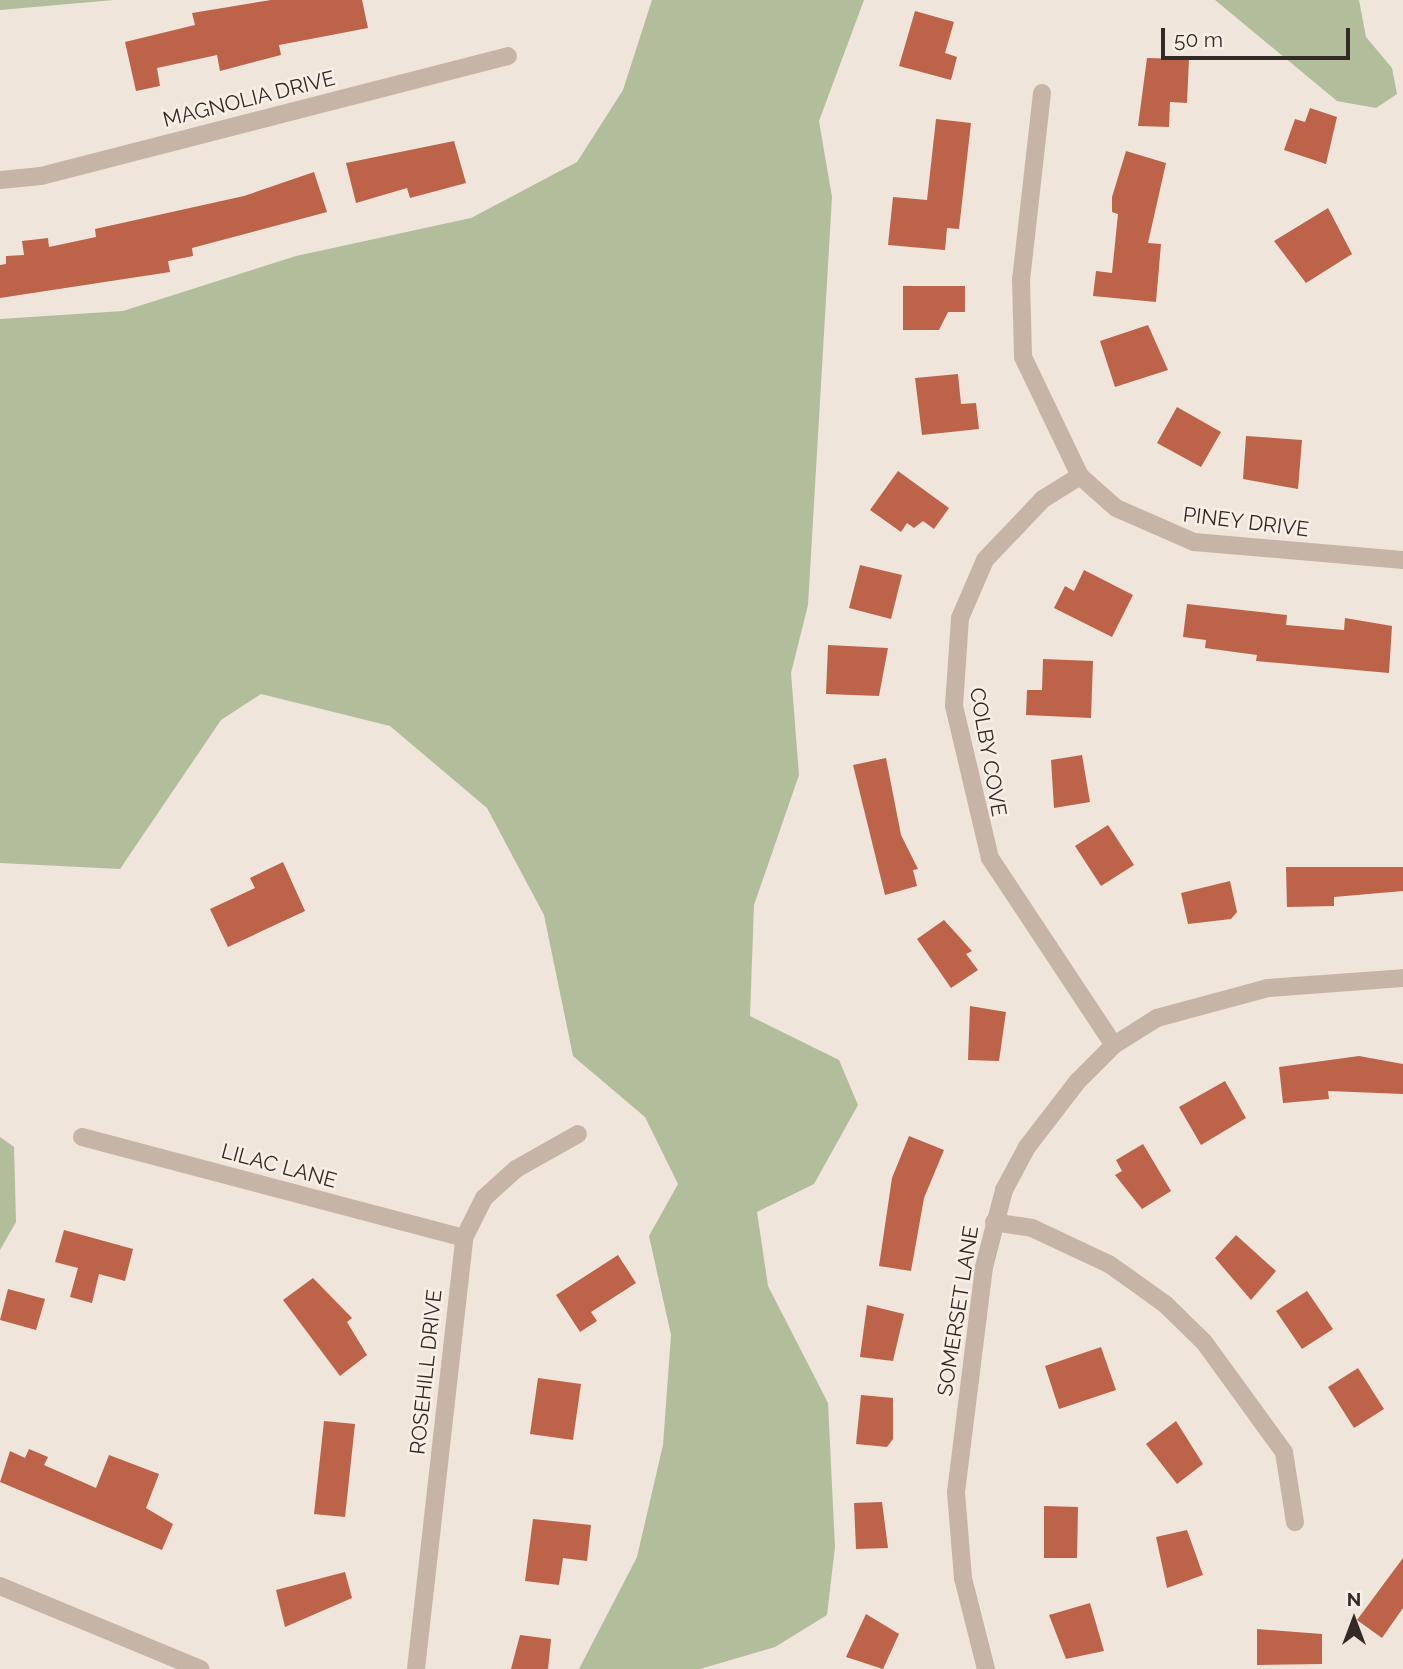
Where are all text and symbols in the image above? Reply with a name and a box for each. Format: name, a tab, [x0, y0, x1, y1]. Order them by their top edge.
scale bar	[1165, 14, 1354, 58]
text: 50 m	[1174, 27, 1223, 52]
street label: MAGNOLIA DRIVE	[160, 65, 338, 133]
street label: PINEY DRIVE	[1181, 502, 1311, 542]
street label: COLBY COVE	[964, 685, 1012, 819]
street label: LILAC LANE	[218, 1138, 340, 1194]
street label: SOMERSET LANE	[932, 1224, 984, 1398]
street label: ROSEHILL DRIVE	[405, 1288, 447, 1456]
north arrow	[1319, 1585, 1389, 1655]
text: N	[1347, 1588, 1361, 1610]

